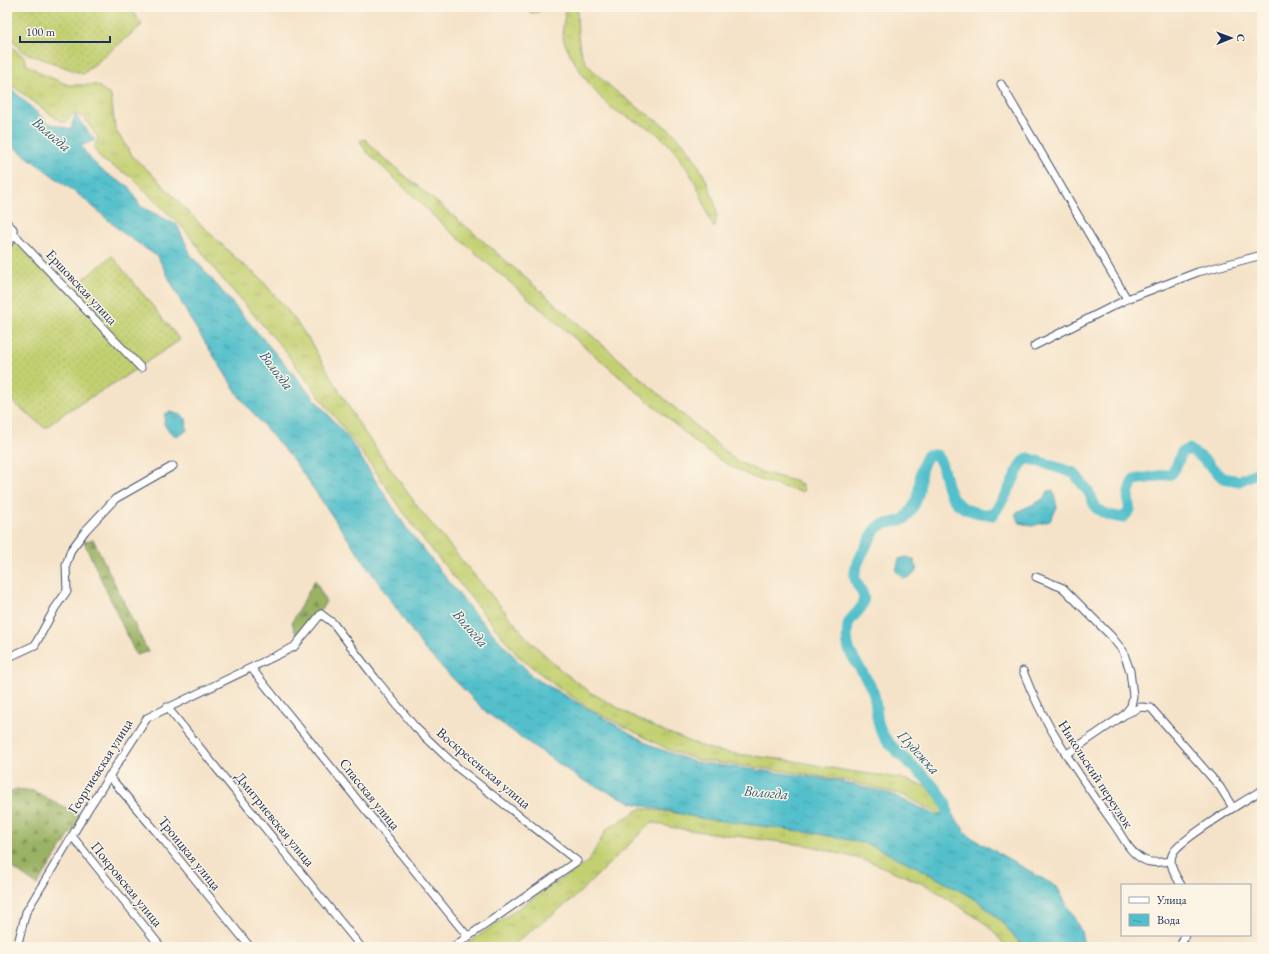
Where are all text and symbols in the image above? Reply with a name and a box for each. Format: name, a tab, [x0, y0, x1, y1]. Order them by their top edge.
scale bar	[20, 18, 110, 44]
north arrow	[1211, 18, 1251, 58]
text: 100 m	[26, 24, 56, 40]
text: С	[1234, 34, 1248, 42]
water label: Вологда	[28, 112, 75, 156]
street label: Ершовская улица	[42, 245, 122, 329]
water label: Вологда	[255, 346, 298, 394]
water label: Вологда	[448, 604, 493, 651]
street label: Георгиевская улица	[64, 715, 137, 817]
street label: Никольский переулок	[1054, 717, 1138, 832]
street label: Воскресенская улица	[433, 723, 535, 813]
water label: Пудежка	[893, 725, 944, 778]
street label: Спасская улица	[336, 754, 405, 834]
street label: Дмитриевская улица	[231, 768, 319, 870]
water label: Вологда	[742, 780, 789, 803]
street label: Троицкая улица	[154, 812, 226, 894]
street label: Покровская улица	[87, 838, 167, 931]
legend	[1121, 884, 1251, 936]
text: Улица	[1156, 892, 1187, 908]
text: Вода	[1157, 912, 1180, 928]

